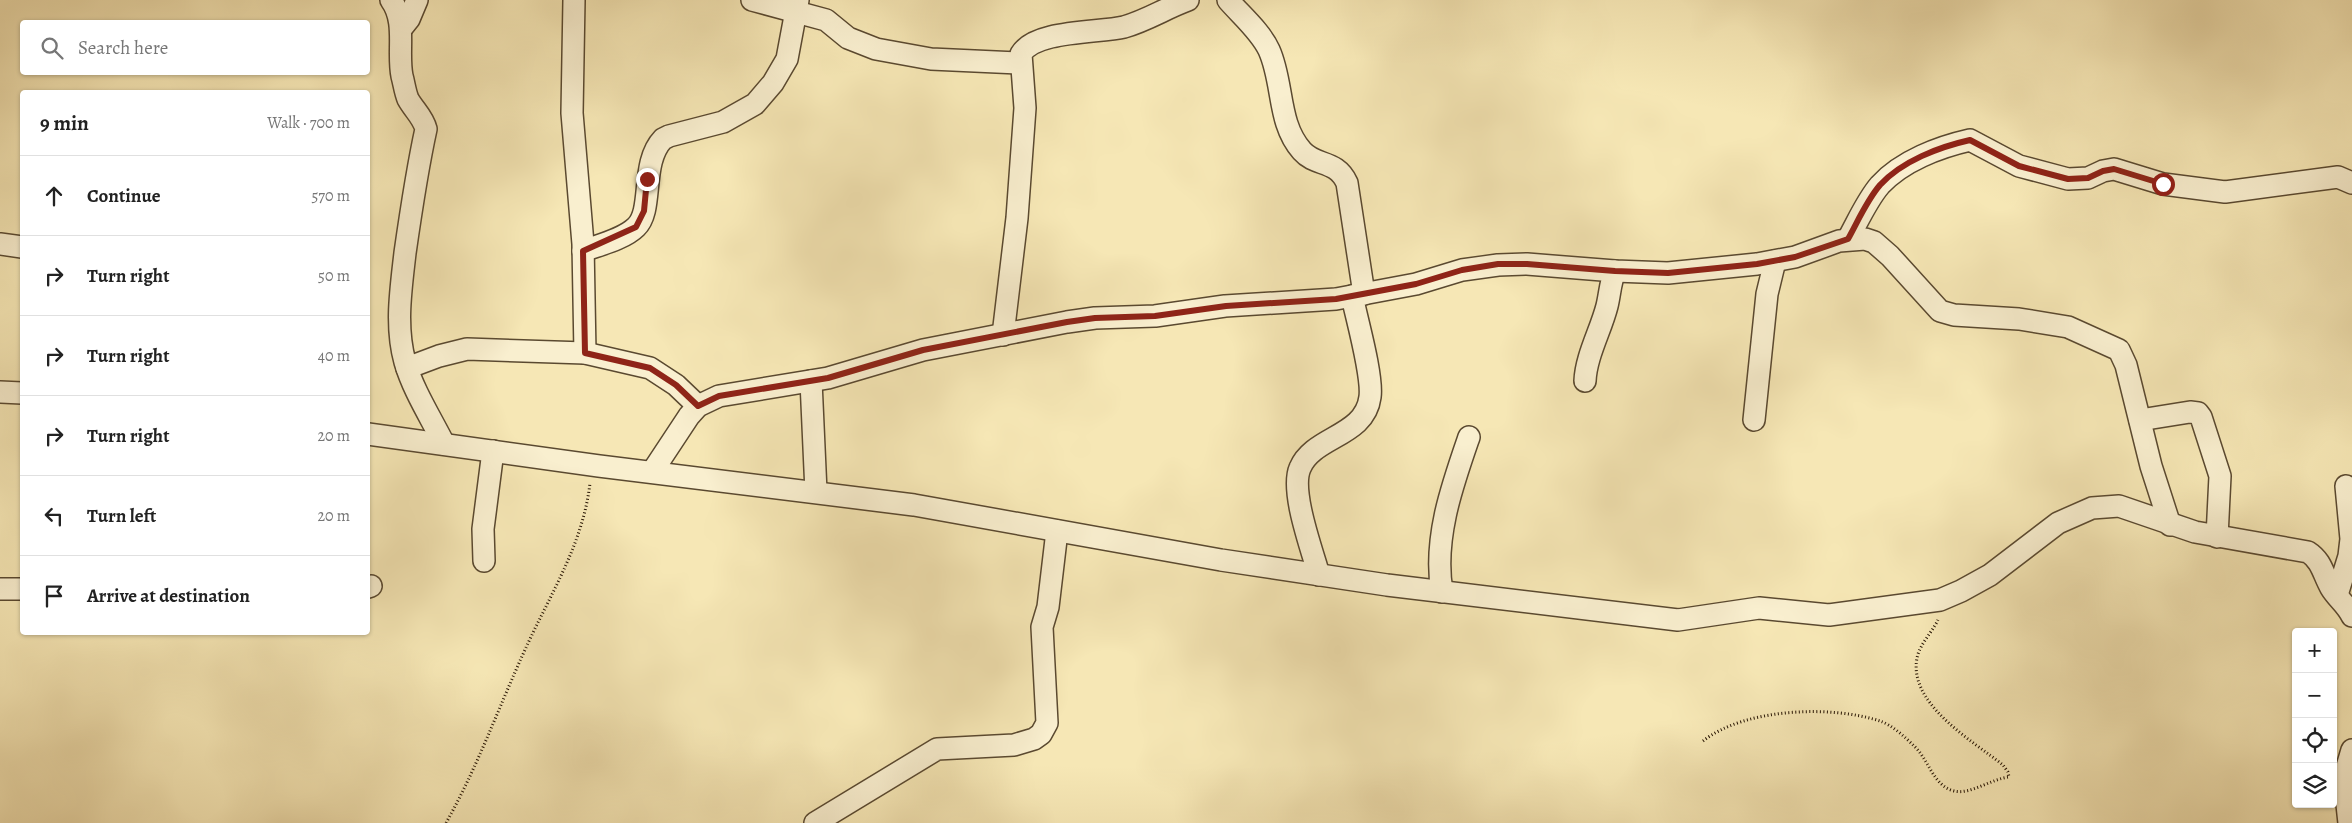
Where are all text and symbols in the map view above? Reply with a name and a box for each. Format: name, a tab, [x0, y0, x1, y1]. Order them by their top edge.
search box	[20, 20, 370, 75]
icon: search	[38, 34, 66, 62]
text: Search here	[78, 35, 168, 61]
text: 9 min	[40, 109, 89, 137]
text: Walk · 700 m	[267, 112, 350, 134]
route end	[636, 168, 659, 191]
route start	[2152, 173, 2175, 196]
icon: ahead	[40, 182, 68, 210]
text: Continue	[87, 183, 161, 209]
text: 570 m	[311, 185, 350, 207]
icon: right	[40, 262, 68, 290]
text: Turn right	[87, 263, 169, 289]
text: 50 m	[318, 265, 350, 287]
icon: right	[40, 342, 68, 370]
text: Turn right	[87, 343, 169, 369]
text: 40 m	[318, 345, 350, 367]
icon: right	[40, 422, 68, 450]
text: Turn right	[87, 423, 169, 449]
text: 20 m	[317, 425, 350, 447]
icon: left	[40, 502, 68, 530]
text: Turn left	[87, 503, 156, 529]
text: 20 m	[317, 505, 350, 527]
icon: arrive	[40, 582, 68, 610]
text: Arrive at destination	[87, 583, 250, 609]
map controls	[2292, 628, 2337, 808]
button: +	[2292, 628, 2337, 673]
button: −	[2292, 673, 2337, 718]
button: locate	[2292, 718, 2337, 763]
button: layers	[2292, 763, 2337, 808]

